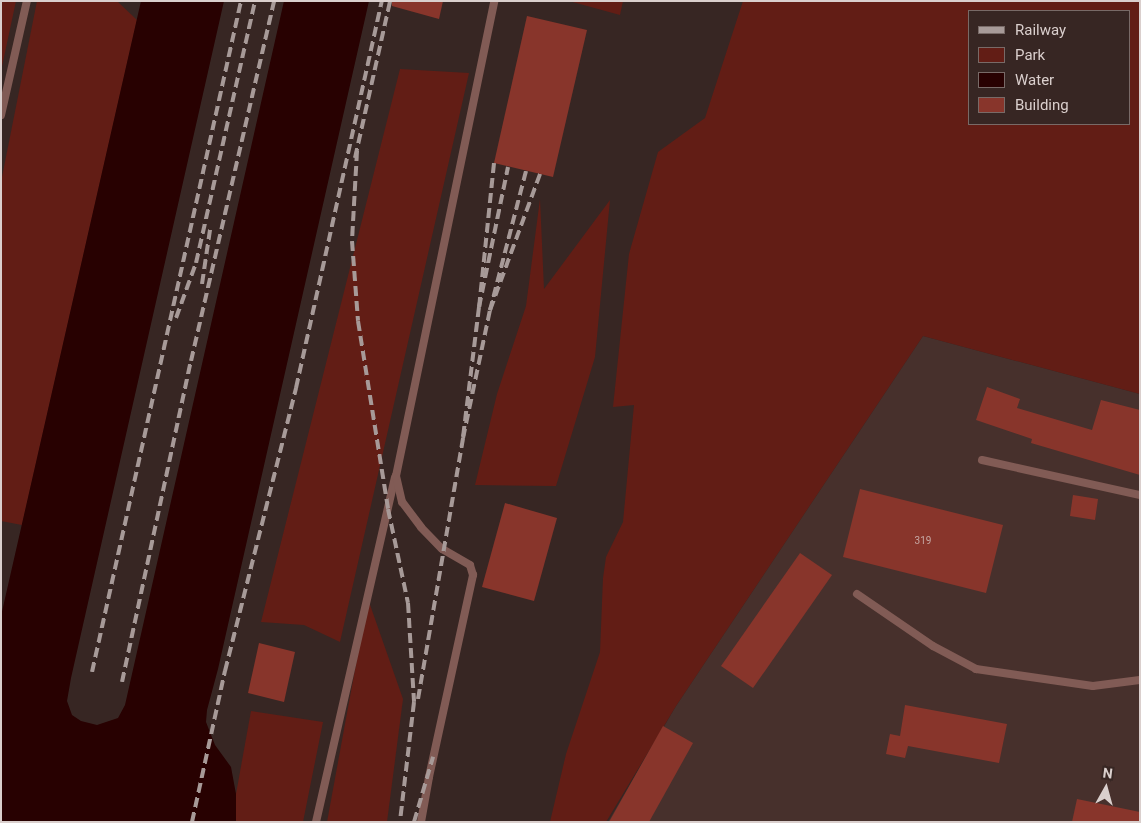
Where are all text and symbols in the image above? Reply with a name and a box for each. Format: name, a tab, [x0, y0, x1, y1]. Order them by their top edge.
legend	[968, 10, 1131, 125]
text: Railway	[1015, 21, 1066, 39]
text: Park	[1015, 46, 1045, 64]
text: Water	[1015, 71, 1054, 89]
text: Building	[1015, 96, 1069, 114]
house number: 319	[915, 535, 931, 547]
north arrow	[1081, 763, 1131, 813]
text: N	[1102, 765, 1114, 782]

